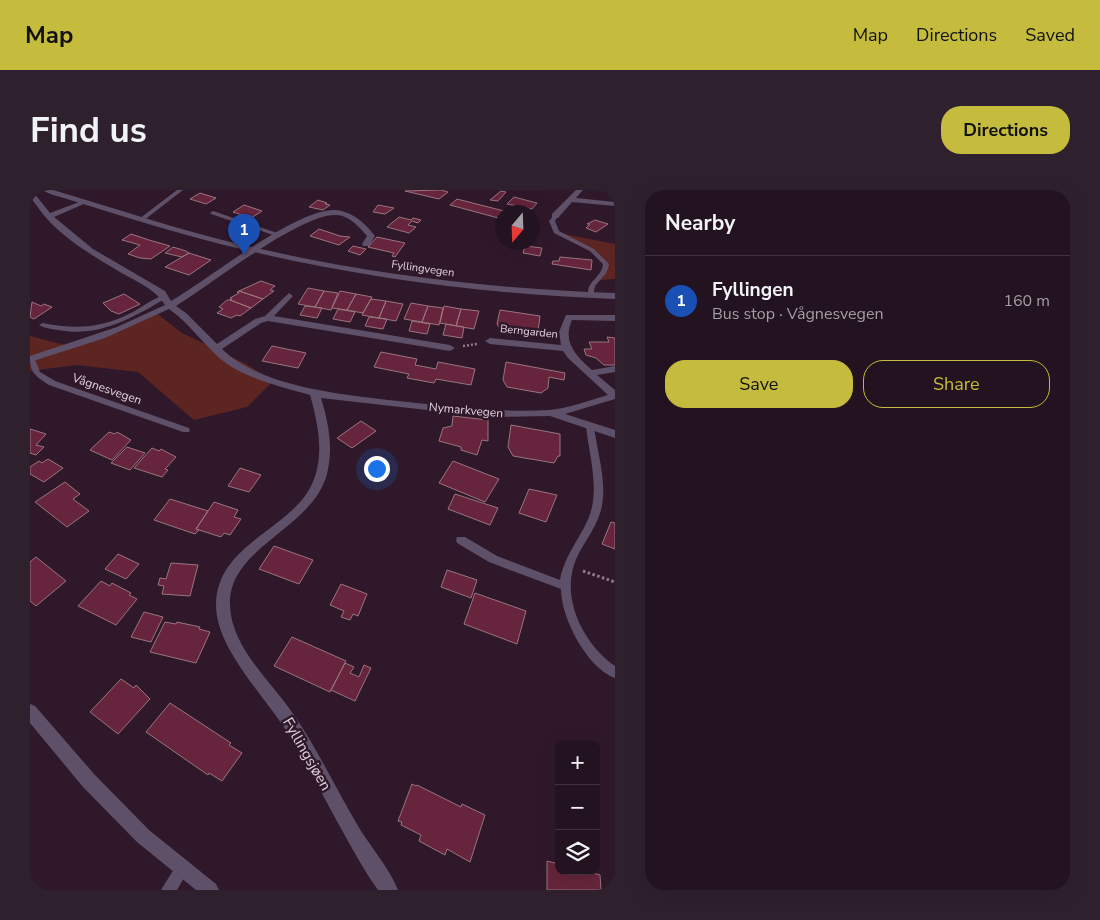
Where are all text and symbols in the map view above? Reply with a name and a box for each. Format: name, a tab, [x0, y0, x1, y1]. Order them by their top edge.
text: Map	[25, 19, 73, 51]
text: Map	[853, 23, 888, 47]
text: Directions	[916, 23, 997, 47]
text: Saved	[1025, 23, 1075, 47]
button: Directions	[941, 106, 1070, 154]
text: Find us	[30, 107, 147, 154]
north arrow	[495, 205, 540, 250]
text: Nearby	[665, 209, 735, 237]
pin: 1	[228, 214, 260, 255]
street label: Fyllingvegen	[391, 257, 455, 280]
text: Fyllingen	[712, 277, 794, 303]
text: 1	[676, 290, 686, 312]
text: 160 m	[1003, 290, 1050, 312]
text: Bus stop · Vågnesvegen	[712, 303, 884, 325]
street label: Berngarden	[499, 321, 559, 342]
button: Save	[665, 360, 853, 408]
button: Share	[863, 360, 1050, 408]
street label: Vågnesvegen	[69, 369, 144, 408]
street label: Nymarkvegen	[428, 399, 504, 421]
your location	[364, 456, 390, 482]
street label: Fyllingsjøen	[278, 714, 336, 794]
map controls	[555, 740, 600, 875]
button: +	[555, 740, 600, 785]
button: −	[555, 785, 600, 830]
button: layers	[555, 830, 600, 875]

